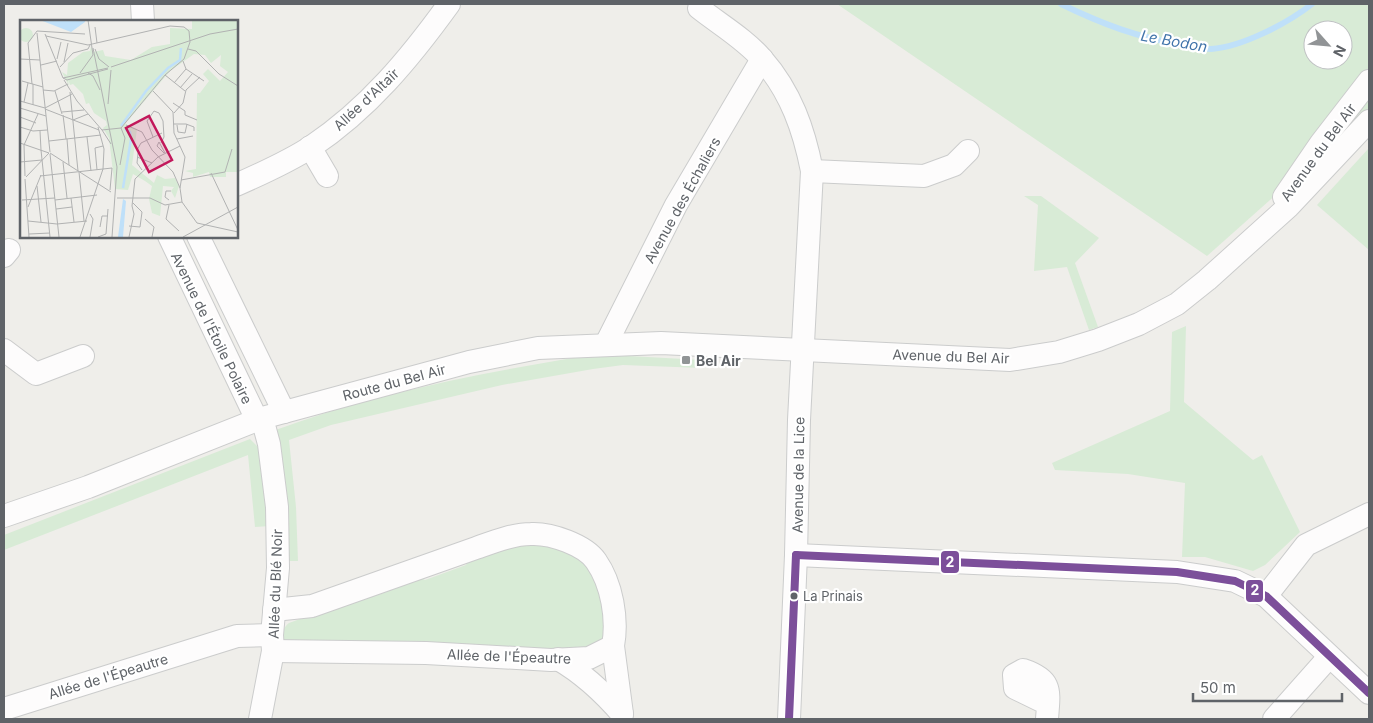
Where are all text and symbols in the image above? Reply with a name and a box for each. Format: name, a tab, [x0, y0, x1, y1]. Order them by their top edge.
inset map	[20, 20, 238, 238]
north arrow	[1303, 20, 1353, 70]
water label: Le Bodon	[1139, 26, 1209, 56]
text: N	[1330, 43, 1350, 60]
street label: Allée d'Altaïr	[330, 64, 402, 134]
street label: Avenue du Bel Air	[1277, 100, 1359, 204]
street label: Avenue des Échaliers	[640, 134, 724, 266]
street label: Avenue de l'Étoile Polaire	[168, 249, 256, 407]
street label: Avenue du Bel Air	[892, 345, 1010, 367]
place label: Bel Air	[696, 352, 741, 369]
marker: Bel Air	[680, 354, 692, 366]
street label: Route du Bel Air	[341, 360, 447, 404]
street label: Avenue de la Lice	[788, 417, 808, 533]
street label: Allée du Blé Noir	[265, 529, 285, 639]
line badge: 2	[940, 550, 960, 574]
text: 2	[946, 553, 955, 570]
line badge: 2	[1245, 579, 1264, 603]
text: 2	[1251, 581, 1260, 598]
place label: La Prinais	[803, 588, 863, 604]
marker: La Prinais	[789, 591, 799, 601]
street label: Allée de l'Épeautre	[447, 645, 571, 667]
street label: Allée de l'Épeautre	[46, 650, 170, 702]
scale bar	[1193, 670, 1342, 702]
text: 50 m	[1200, 678, 1236, 697]

